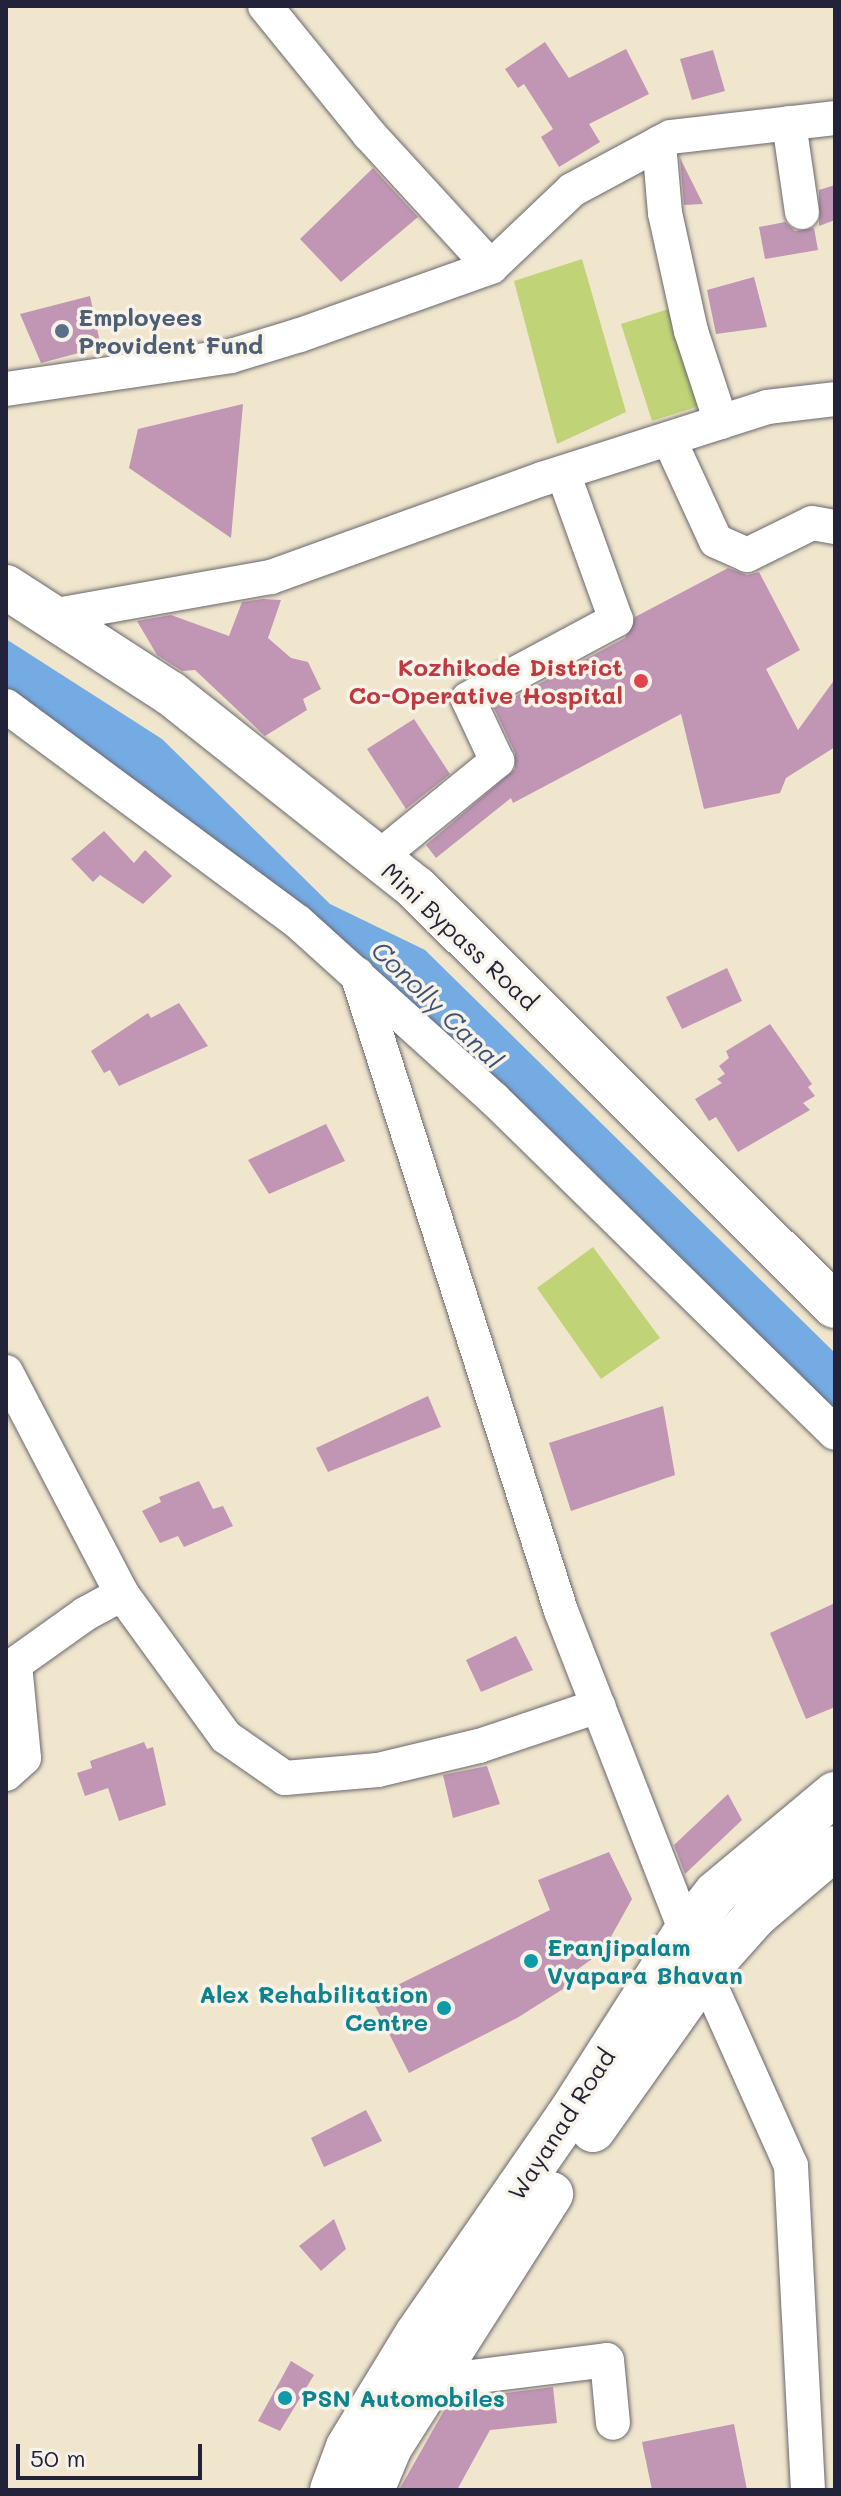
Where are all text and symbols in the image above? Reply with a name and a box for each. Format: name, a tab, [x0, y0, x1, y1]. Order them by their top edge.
place label: Employees Provident Fund	[78, 303, 263, 359]
marker: Employees Provident Fund	[53, 322, 71, 340]
place label: Kozhikode District Co-Operative Hospital	[349, 653, 623, 709]
marker: Kozhikode District Co-Operative Hospital	[630, 670, 652, 692]
street label: Mini Bypass Road	[376, 856, 544, 1016]
water label: Conolly Canal	[365, 935, 509, 1075]
place label: Eranjipalam Vyapara Bhavan	[547, 1933, 743, 1989]
marker: Eranjipalam Vyapara Bhavan	[522, 1952, 540, 1970]
place label: Alex Rehabilitation Centre	[199, 1980, 428, 2036]
marker: Alex Rehabilitation Centre	[435, 1999, 453, 2017]
street label: Wayanad Road	[501, 2043, 621, 2205]
place label: PSN Automobiles	[301, 2384, 505, 2412]
marker: PSN Automobiles	[276, 2389, 294, 2407]
scale bar	[20, 2428, 206, 2478]
text: 50 m	[30, 2442, 86, 2473]

